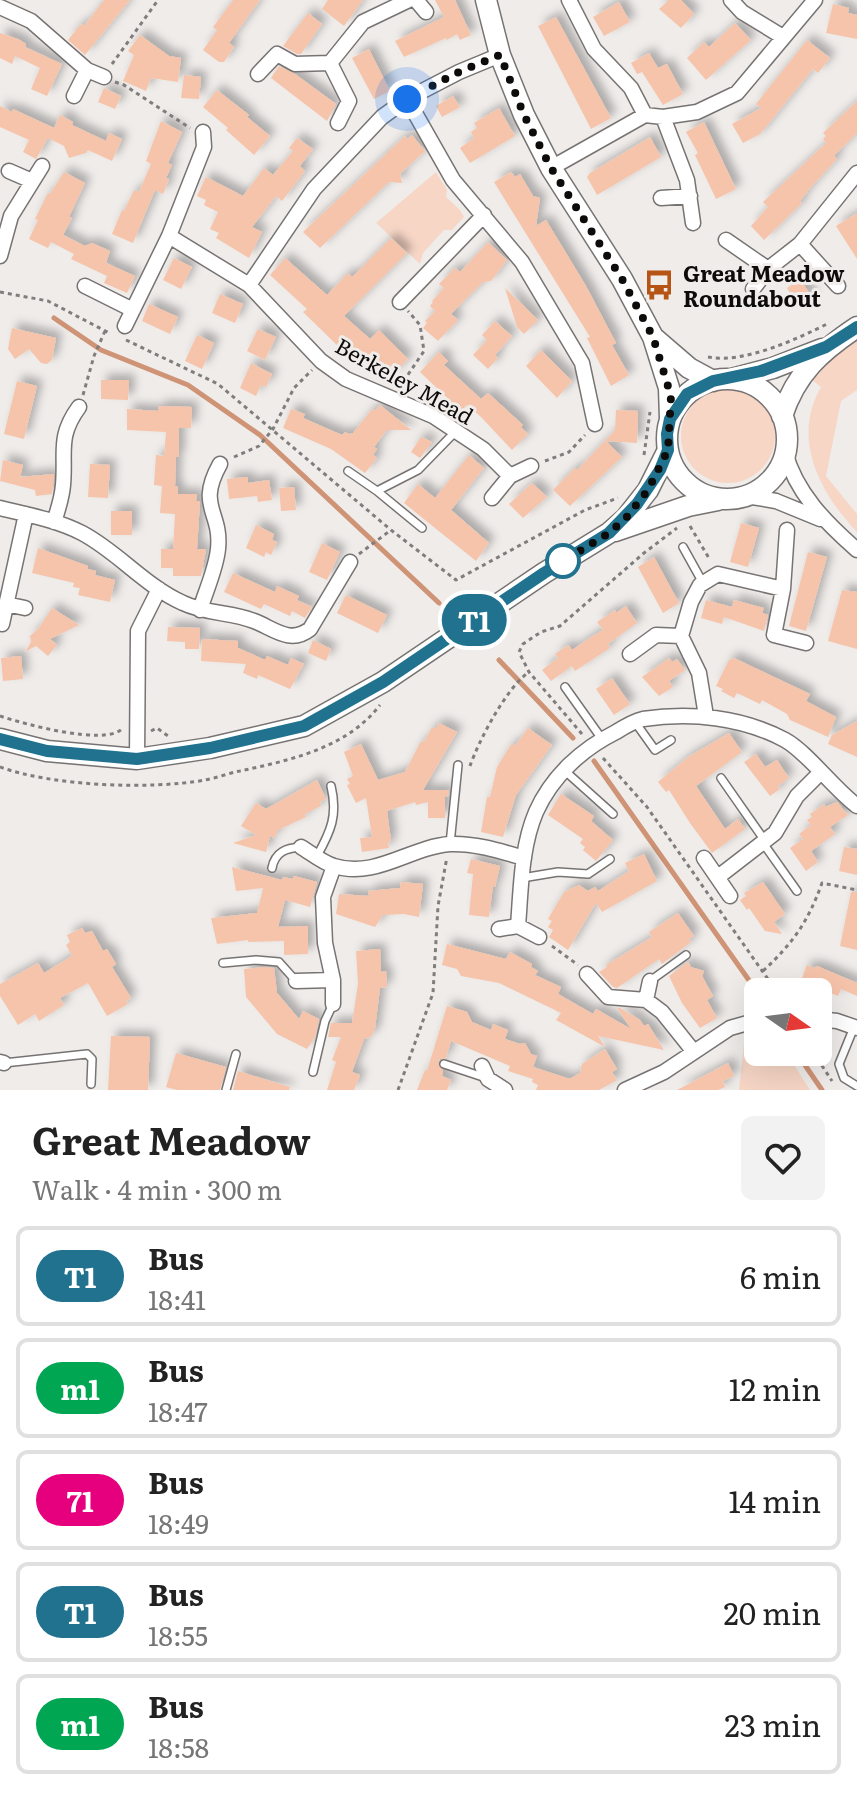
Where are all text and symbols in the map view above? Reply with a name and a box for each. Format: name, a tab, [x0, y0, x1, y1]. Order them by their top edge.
your location	[387, 79, 427, 119]
place label: Great Meadow Roundabout	[683, 256, 844, 314]
bus stop icon: Great Meadow Roundabout	[642, 268, 676, 302]
street label: Berkeley Mead	[330, 328, 480, 432]
unlabelled marker	[546, 544, 580, 578]
line badge: T1	[438, 594, 510, 646]
text: T1	[458, 599, 490, 641]
north arrow	[744, 978, 832, 1066]
map controls	[744, 978, 832, 1066]
text: Great Meadow	[32, 1110, 311, 1167]
button: heart	[741, 1116, 825, 1200]
text: Walk · 4 min · 300 m	[32, 1169, 282, 1208]
text: Bus	[148, 1235, 204, 1279]
text: 6 min	[740, 1254, 821, 1298]
text: T1	[64, 1255, 96, 1297]
text: 18:41	[148, 1279, 206, 1318]
text: Bus	[148, 1347, 204, 1391]
text: 12 min	[729, 1366, 821, 1410]
text: m1	[60, 1367, 100, 1409]
text: 18:47	[148, 1391, 208, 1430]
text: Bus	[148, 1459, 204, 1503]
text: 14 min	[729, 1478, 821, 1522]
text: 71	[66, 1479, 94, 1521]
text: 18:49	[148, 1503, 209, 1542]
text: Bus	[148, 1571, 204, 1615]
text: 20 min	[724, 1590, 821, 1634]
text: T1	[64, 1591, 96, 1633]
text: 18:55	[148, 1615, 208, 1654]
text: Bus	[148, 1683, 204, 1727]
text: 23 min	[725, 1702, 821, 1746]
text: m1	[60, 1703, 100, 1745]
text: 18:58	[148, 1727, 209, 1766]

